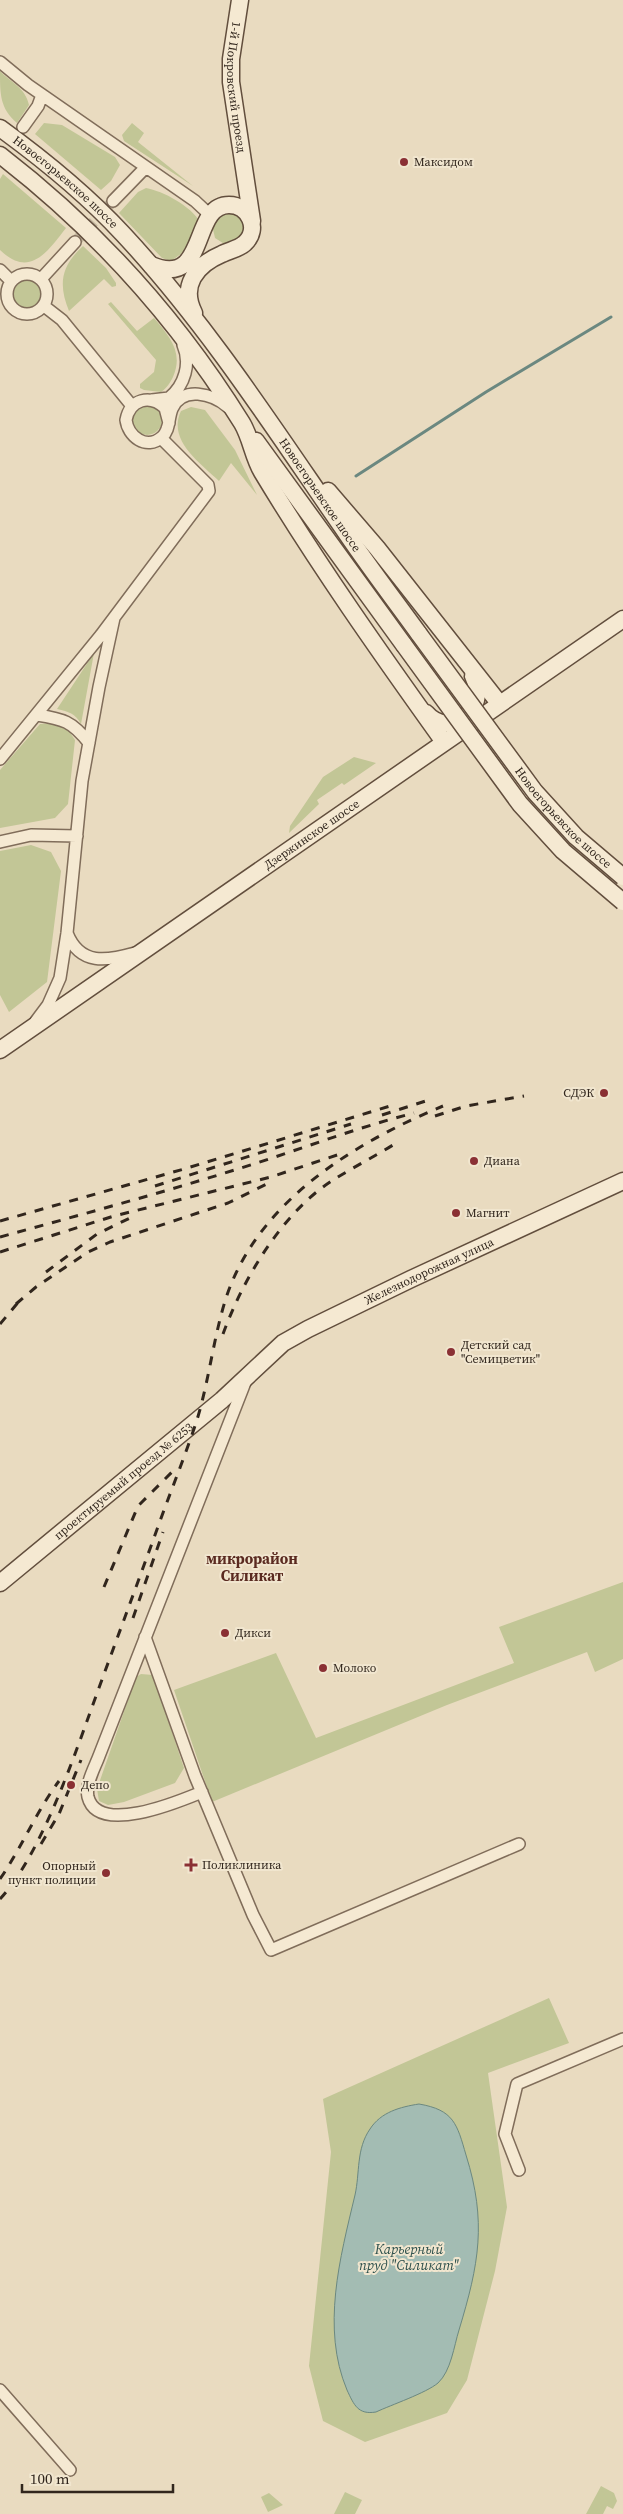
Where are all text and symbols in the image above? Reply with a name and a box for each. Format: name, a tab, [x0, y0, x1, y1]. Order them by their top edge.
street label: 1-й Покровский проезд	[223, 20, 250, 154]
street label: Новоегорьевское шоссе	[10, 132, 122, 232]
place label: Максидом	[414, 154, 473, 170]
marker: Максидом	[398, 156, 410, 168]
street label: Новоегорьевское шоссе	[276, 435, 365, 555]
street label: Новоегорьевское шоссе	[511, 764, 615, 872]
street label: Дзержинское шоссе	[261, 796, 363, 873]
place label: СДЭК	[563, 1085, 594, 1101]
marker: СДЭК	[598, 1087, 610, 1099]
place label: Диана	[484, 1153, 521, 1169]
marker: Диана	[468, 1155, 480, 1167]
place label: Магнит	[466, 1205, 510, 1221]
marker: Магнит	[450, 1207, 462, 1219]
street label: Железнодорожная улица	[362, 1234, 497, 1308]
place label: Детский сад "Семицветик"	[461, 1337, 540, 1367]
marker: Детский сад "Семицветик"	[445, 1346, 457, 1358]
street label: проектируемый проезд № 6253	[51, 1419, 196, 1543]
district label: микрорайон Силикат	[206, 1548, 298, 1586]
place label: Дикси	[235, 1625, 271, 1641]
marker: Дикси	[219, 1627, 231, 1639]
place label: Молоко	[333, 1660, 377, 1676]
marker: Молоко	[317, 1662, 329, 1674]
place label: Депо	[81, 1777, 110, 1793]
marker: Депо	[65, 1779, 77, 1791]
place label: Поликлиника	[202, 1857, 282, 1873]
place label: Опорный пункт полиции	[8, 1858, 96, 1888]
marker: Поликлиника	[184, 1858, 198, 1872]
marker: Опорный пункт полиции	[100, 1867, 112, 1879]
water label: Карьерный пруд "Силикат"	[359, 2239, 459, 2275]
scale bar	[22, 2462, 174, 2494]
text: 100 m	[30, 2468, 70, 2489]

